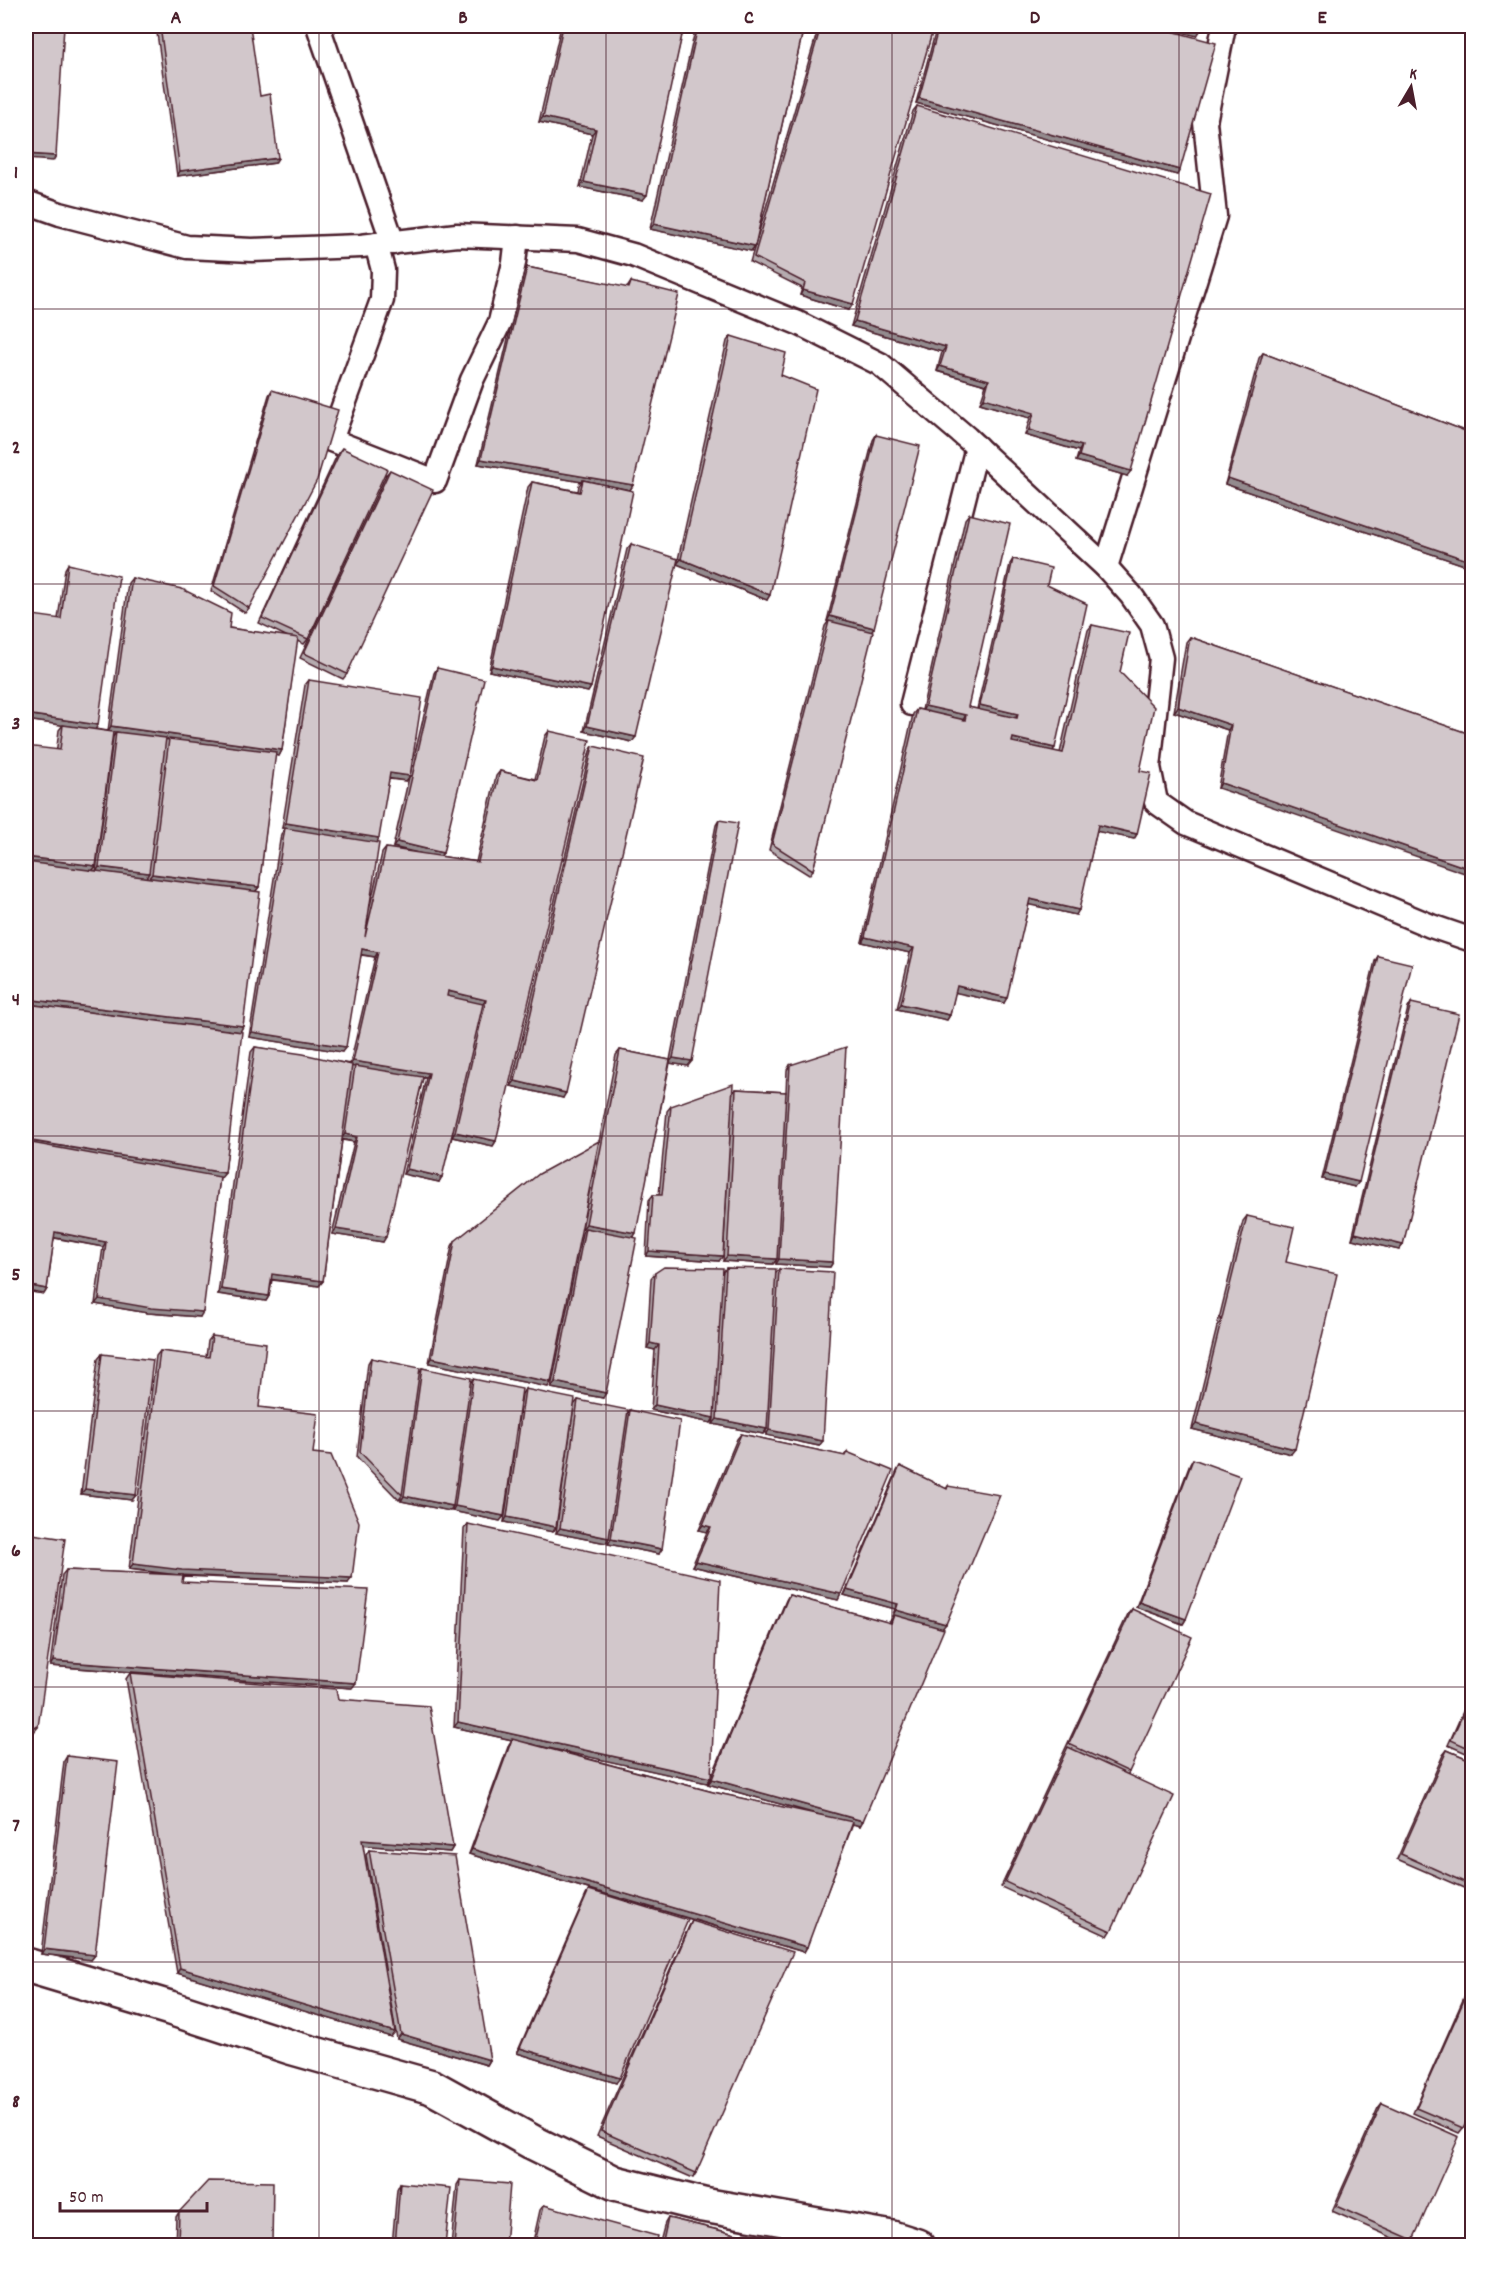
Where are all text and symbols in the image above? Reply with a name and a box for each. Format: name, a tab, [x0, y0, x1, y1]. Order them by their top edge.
text: A	[171, 5, 182, 33]
text: B	[458, 5, 468, 33]
text: C	[744, 5, 754, 33]
text: D	[1030, 5, 1041, 33]
text: E	[1317, 5, 1327, 33]
north arrow	[1381, 57, 1441, 117]
text: K	[1408, 63, 1419, 87]
text: 1	[14, 160, 18, 188]
text: 2	[12, 435, 20, 463]
text: 3	[12, 711, 20, 739]
text: 4	[12, 987, 20, 1015]
text: 5	[11, 1262, 21, 1290]
text: 6	[11, 1538, 21, 1566]
text: 7	[12, 1813, 20, 1841]
text: 8	[12, 2089, 20, 2117]
scale bar	[60, 2175, 207, 2213]
text: 50 m	[69, 2186, 104, 2211]

